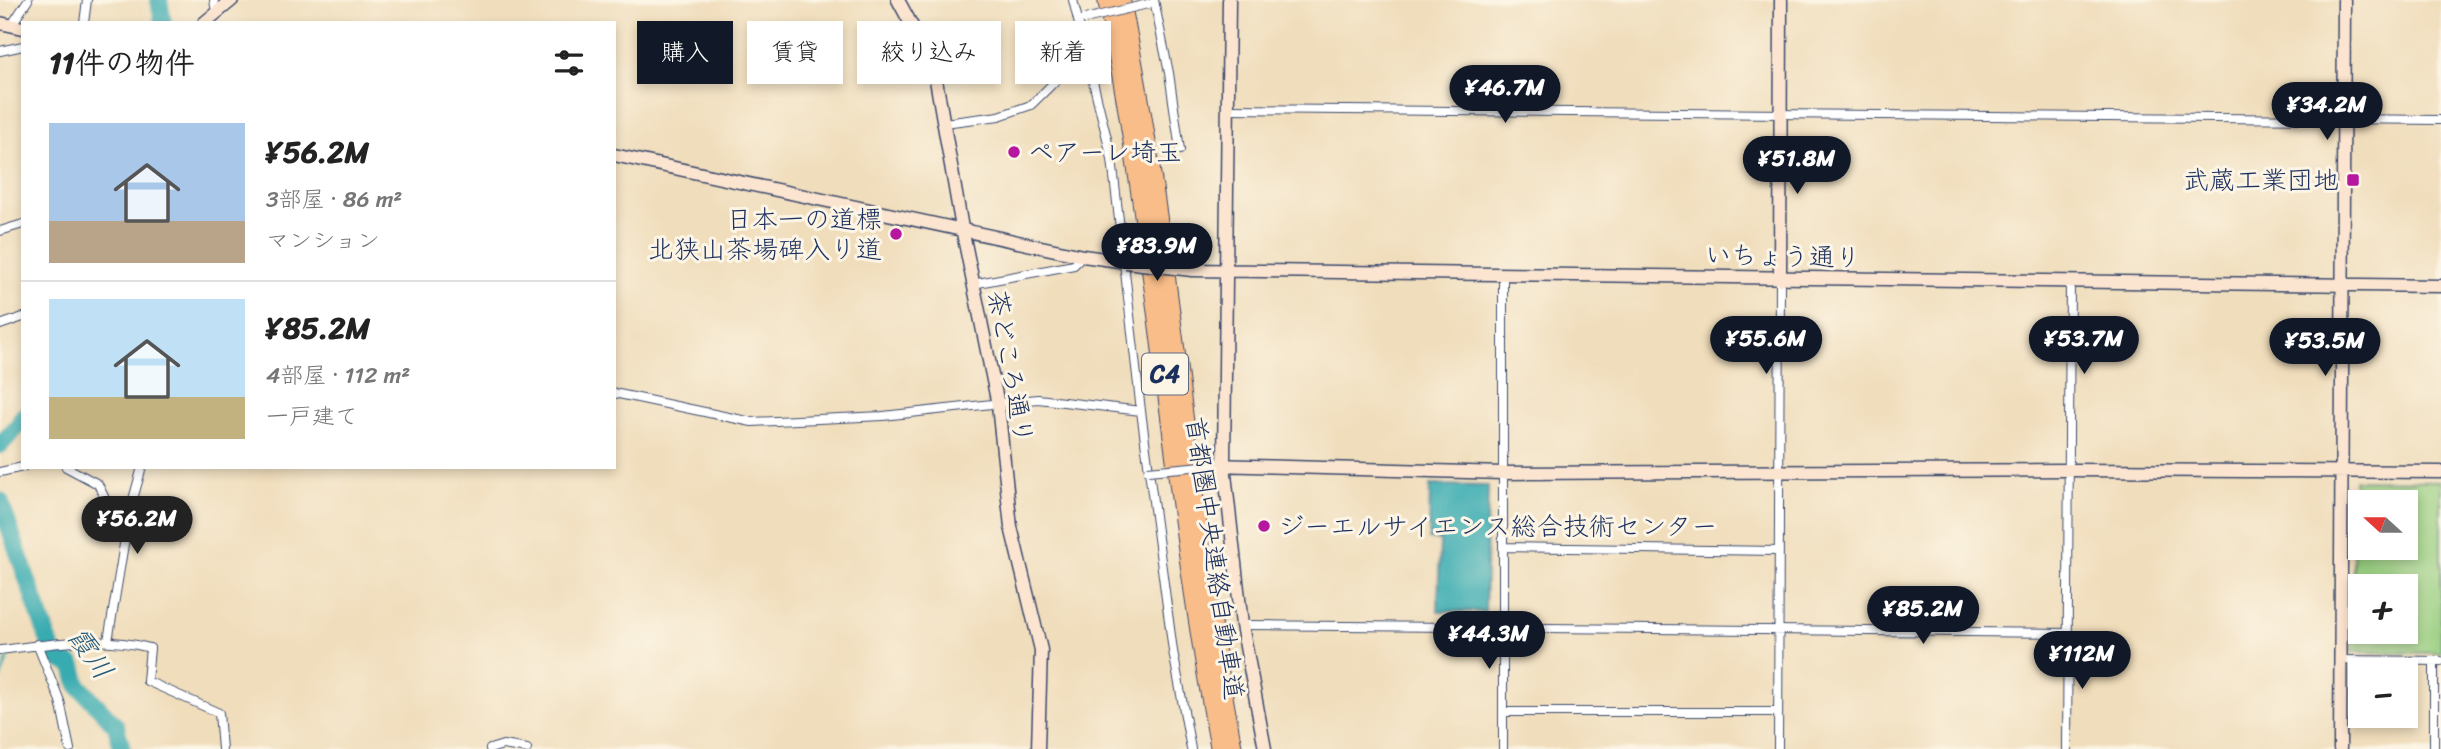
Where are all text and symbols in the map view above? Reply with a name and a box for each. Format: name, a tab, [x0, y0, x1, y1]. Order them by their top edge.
chip: 購入	[637, 21, 733, 84]
chip: 賃貸	[747, 21, 843, 84]
chip: 絞り込み	[857, 21, 1001, 84]
chip: 新着	[1015, 21, 1111, 84]
text: 11件の物件	[49, 36, 195, 90]
icon: filters	[550, 44, 588, 82]
pin: ¥46.7M	[1448, 66, 1562, 125]
text: ¥46.7M	[1465, 67, 1545, 108]
pin: ¥34.2M	[2270, 82, 2384, 142]
text: ¥34.2M	[2288, 84, 2366, 125]
text: ¥56.2M	[266, 125, 369, 179]
place label: ペアーレ埼玉	[1028, 129, 1182, 175]
pin: ¥51.8M	[1740, 136, 1854, 196]
text: ¥51.8M	[1759, 138, 1835, 179]
marker: ペアーレ埼玉	[1006, 144, 1022, 160]
icon: home	[105, 151, 189, 235]
place label: 武蔵工業団地	[2183, 157, 2339, 203]
marker: 武蔵工業団地	[2345, 172, 2361, 188]
text: 3部屋 · 86 m²	[266, 179, 402, 220]
place label: 日本一の道標 北狭山茶場碑入り道	[648, 196, 882, 272]
text: マンション	[266, 220, 380, 261]
pin: ¥83.9M	[1100, 224, 1214, 283]
text: ¥83.9M	[1117, 225, 1197, 266]
marker: 日本一の道標 北狭山茶場碑入り道	[888, 226, 904, 242]
street label: いちょう通り	[1705, 232, 1861, 280]
street label: 茶どころ通り	[975, 286, 1047, 448]
text: ¥85.2M	[266, 301, 370, 355]
pin: ¥55.6M	[1709, 316, 1823, 376]
pin: ¥53.7M	[2027, 316, 2141, 376]
text: ¥55.6M	[1726, 318, 1806, 359]
text: ¥53.7M	[2045, 318, 2123, 359]
pin: ¥53.5M	[2268, 318, 2382, 378]
text: ¥53.5M	[2285, 320, 2365, 361]
icon: home	[105, 327, 189, 411]
road number: C4	[1142, 354, 1188, 394]
text: 4部屋 · 112 m²	[266, 355, 410, 396]
text: 一戸建て	[266, 396, 358, 437]
street label: 首都圏中央連絡自動車道	[1172, 413, 1258, 703]
north arrow	[2348, 490, 2418, 560]
map controls	[2348, 490, 2418, 728]
pin: ¥56.2M	[80, 496, 194, 556]
text: ¥56.2M	[98, 498, 176, 539]
place label: ジーエルサイエンス総合技術センター	[1278, 503, 1717, 549]
marker: ジーエルサイエンス総合技術センター	[1256, 518, 1272, 534]
button: +	[2348, 574, 2418, 644]
pin: ¥85.2M	[1866, 586, 1980, 646]
text: ¥85.2M	[1883, 588, 1963, 629]
pin: ¥44.3M	[1432, 612, 1546, 671]
text: ¥44.3M	[1449, 613, 1529, 654]
water label: 霞川	[54, 616, 127, 690]
pin: ¥112M	[2033, 632, 2131, 691]
text: ¥112M	[2050, 633, 2114, 674]
button: −	[2348, 658, 2418, 728]

